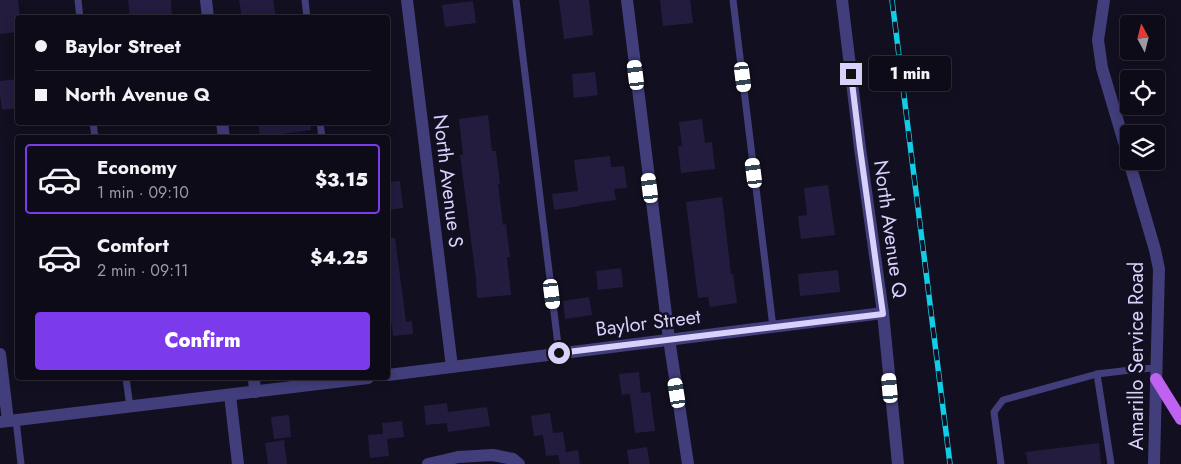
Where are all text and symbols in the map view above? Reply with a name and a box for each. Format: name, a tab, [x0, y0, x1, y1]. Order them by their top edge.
north arrow	[1120, 15, 1165, 60]
map controls	[1120, 15, 1165, 170]
text: Baylor Street	[65, 33, 181, 60]
callout: 1 min	[868, 56, 951, 92]
car	[626, 59, 645, 91]
car	[733, 61, 752, 93]
text: 1 min	[890, 62, 930, 85]
route end	[840, 63, 862, 85]
button: locate	[1120, 70, 1165, 115]
text: North Avenue Q	[65, 81, 210, 108]
street label: North Avenue S	[425, 113, 471, 249]
button: layers	[1120, 125, 1165, 170]
text: Economy	[97, 154, 177, 181]
icon: car	[37, 157, 82, 202]
car	[744, 157, 763, 189]
street label: North Avenue Q	[866, 158, 914, 300]
text: $3.15	[315, 166, 368, 193]
car	[640, 172, 659, 204]
text: 1 min · 09:10	[97, 181, 189, 204]
text: Comfort	[97, 232, 169, 259]
icon: car	[37, 235, 82, 280]
text: $4.25	[310, 244, 368, 271]
text: 2 min · 09:11	[97, 259, 188, 282]
street label: Amarillo Service Road	[1122, 262, 1151, 450]
car	[542, 278, 561, 310]
street label: Baylor Street	[594, 302, 702, 344]
button: Confirm	[35, 312, 370, 370]
route start	[548, 342, 570, 364]
car	[881, 372, 898, 404]
car	[667, 377, 686, 409]

